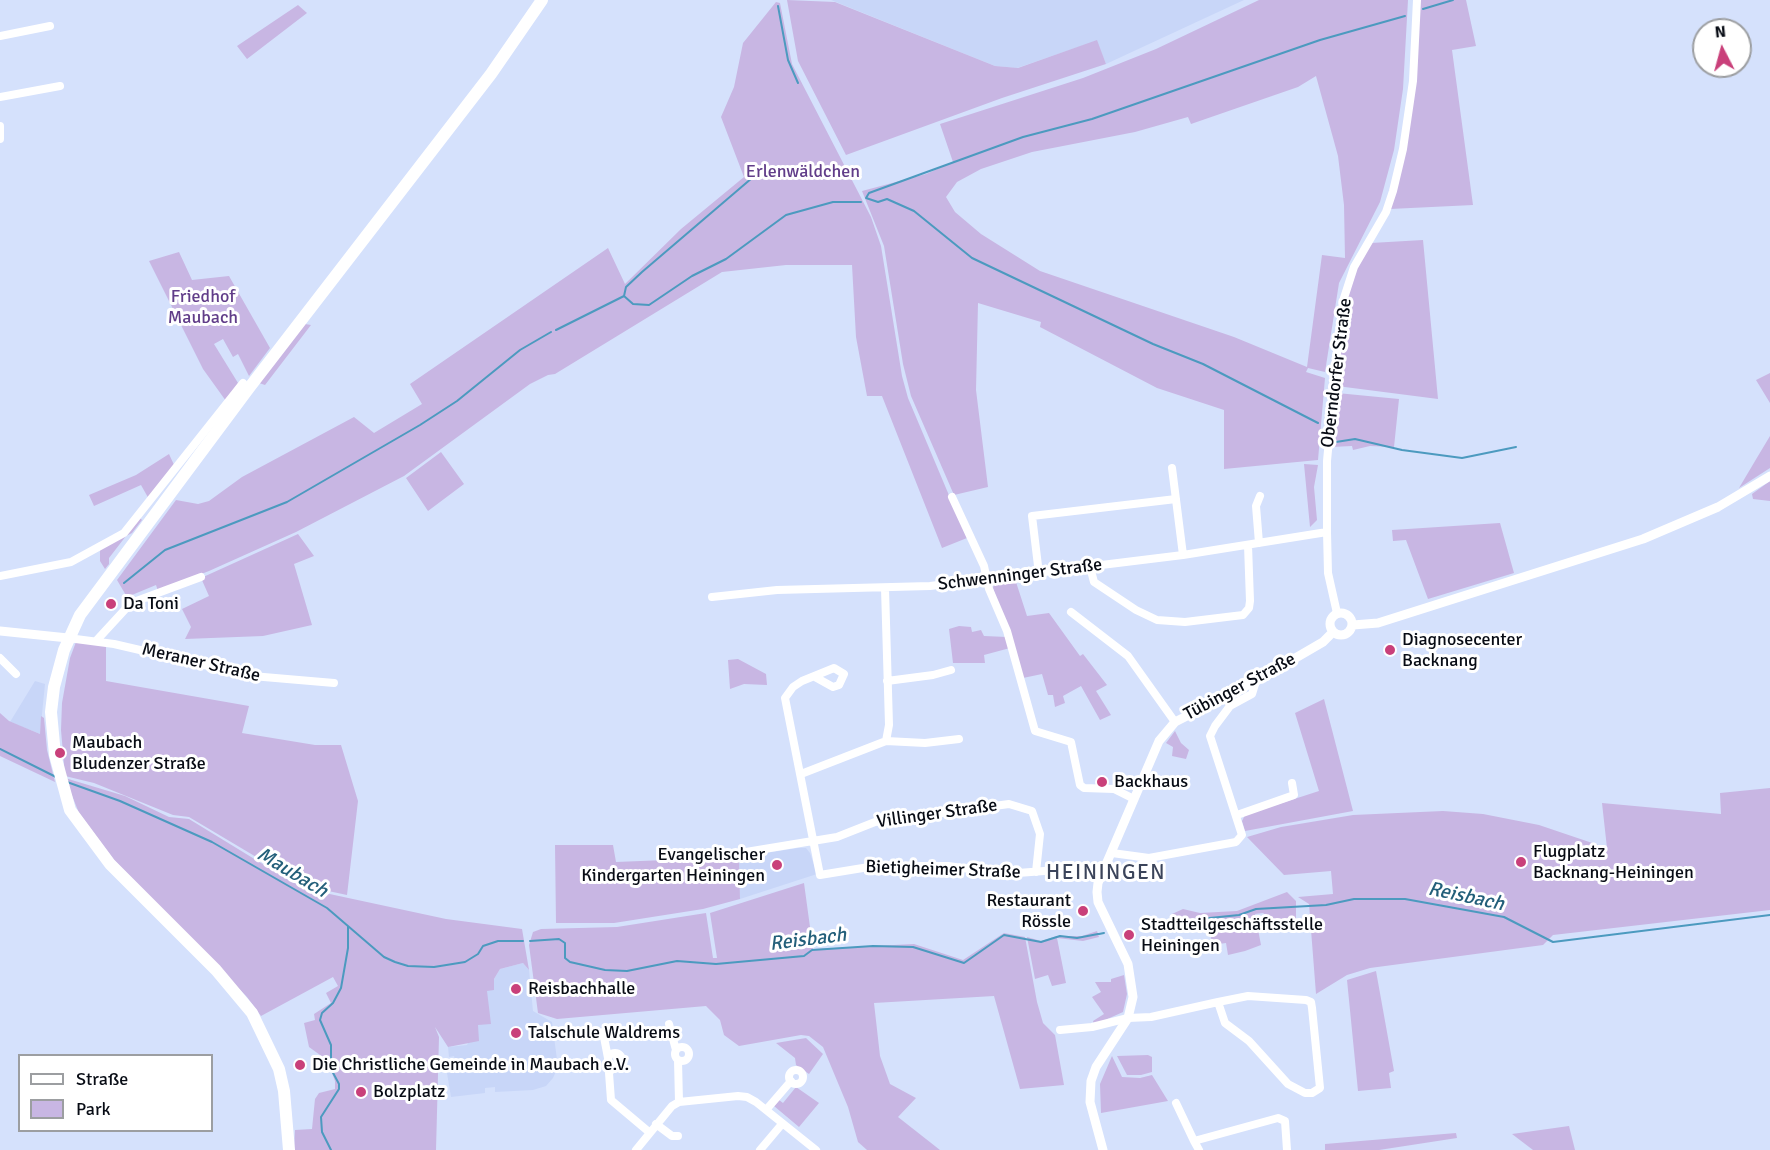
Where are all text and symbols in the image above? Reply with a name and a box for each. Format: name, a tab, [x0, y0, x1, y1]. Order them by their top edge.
north arrow	[1692, 18, 1752, 78]
text: N	[1714, 22, 1727, 43]
park label: Erlenwäldchen	[746, 161, 860, 183]
park label: Friedhof Maubach	[168, 286, 238, 328]
street label: Oberndorfer Straße	[1317, 297, 1357, 449]
street label: Schwenninger Straße	[937, 554, 1103, 596]
place label: Da Toni	[123, 593, 179, 615]
marker: Da Toni	[104, 597, 118, 611]
place label: Diagnosecenter Backnang	[1402, 629, 1522, 672]
street label: Meraner Straße	[140, 639, 262, 687]
marker: Diagnosecenter Backnang	[1383, 643, 1397, 657]
street label: Tübinger Straße	[1180, 648, 1300, 726]
place label: Maubach Bludenzer Straße	[72, 732, 206, 774]
marker: Maubach Bludenzer Straße	[53, 746, 67, 760]
place label: Backhaus	[1114, 771, 1188, 793]
marker: Backhaus	[1095, 775, 1109, 789]
street label: Villinger Straße	[875, 795, 999, 833]
place label: Flugplatz Backnang-Heiningen	[1533, 841, 1694, 884]
water label: Maubach	[252, 843, 332, 903]
place label: Evangelischer Kindergarten Heiningen	[581, 844, 765, 886]
marker: Flugplatz Backnang-Heiningen	[1514, 855, 1528, 869]
street label: Bietigheimer Straße	[865, 856, 1021, 884]
marker: Evangelischer Kindergarten Heiningen	[770, 858, 784, 872]
district label: HEININGEN	[1046, 860, 1166, 886]
water label: Reisbach	[1426, 877, 1506, 917]
place label: Restaurant Rössle	[987, 890, 1071, 932]
marker: Restaurant Rössle	[1076, 904, 1090, 918]
place label: Stadtteilgeschäftsstelle Heiningen	[1141, 914, 1323, 956]
water label: Reisbach	[768, 923, 848, 957]
marker: Stadtteilgeschäftsstelle Heiningen	[1122, 928, 1136, 942]
place label: Reisbachhalle	[528, 978, 635, 1000]
marker: Reisbachhalle	[509, 982, 523, 996]
place label: Talschule Waldrems	[528, 1022, 680, 1044]
marker: Talschule Waldrems	[509, 1026, 523, 1040]
legend	[18, 1054, 213, 1132]
place label: Die Christliche Gemeinde in Maubach e.V.	[312, 1054, 629, 1076]
marker: Die Christliche Gemeinde in Maubach e.V.	[293, 1058, 307, 1072]
text: Straße	[76, 1068, 128, 1090]
place label: Bolzplatz	[373, 1081, 445, 1103]
marker: Bolzplatz	[354, 1085, 368, 1099]
text: Park	[76, 1098, 111, 1120]

